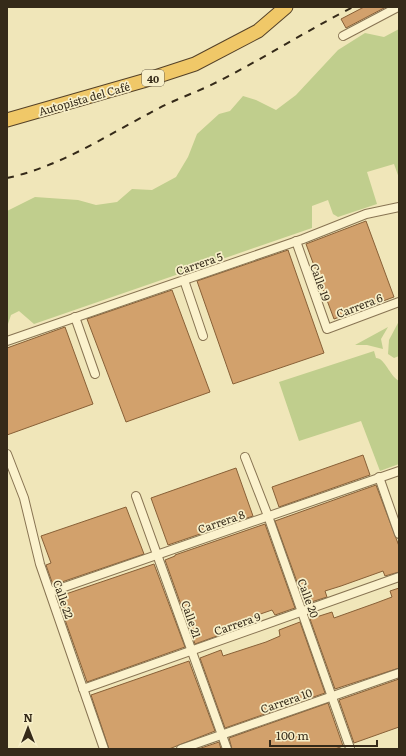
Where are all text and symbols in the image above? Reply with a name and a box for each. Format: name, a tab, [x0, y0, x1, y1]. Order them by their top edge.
road number: 40	[142, 70, 164, 86]
street label: Autopista del Café	[37, 77, 132, 119]
street label: Carrera 5	[174, 247, 225, 278]
street label: Calle 19	[307, 261, 335, 303]
street label: Carrera 6	[333, 289, 385, 321]
street label: Carrera 8	[195, 506, 247, 536]
street label: Calle 20	[295, 576, 323, 620]
street label: Calle 22	[50, 578, 78, 621]
street label: Calle 21	[178, 598, 206, 640]
street label: Carrera 9	[212, 607, 263, 638]
street label: Carrera 10	[258, 684, 314, 716]
north arrow	[8, 708, 48, 748]
text: N	[23, 709, 33, 725]
scale bar	[270, 722, 377, 748]
text: 100 m	[276, 726, 309, 744]

